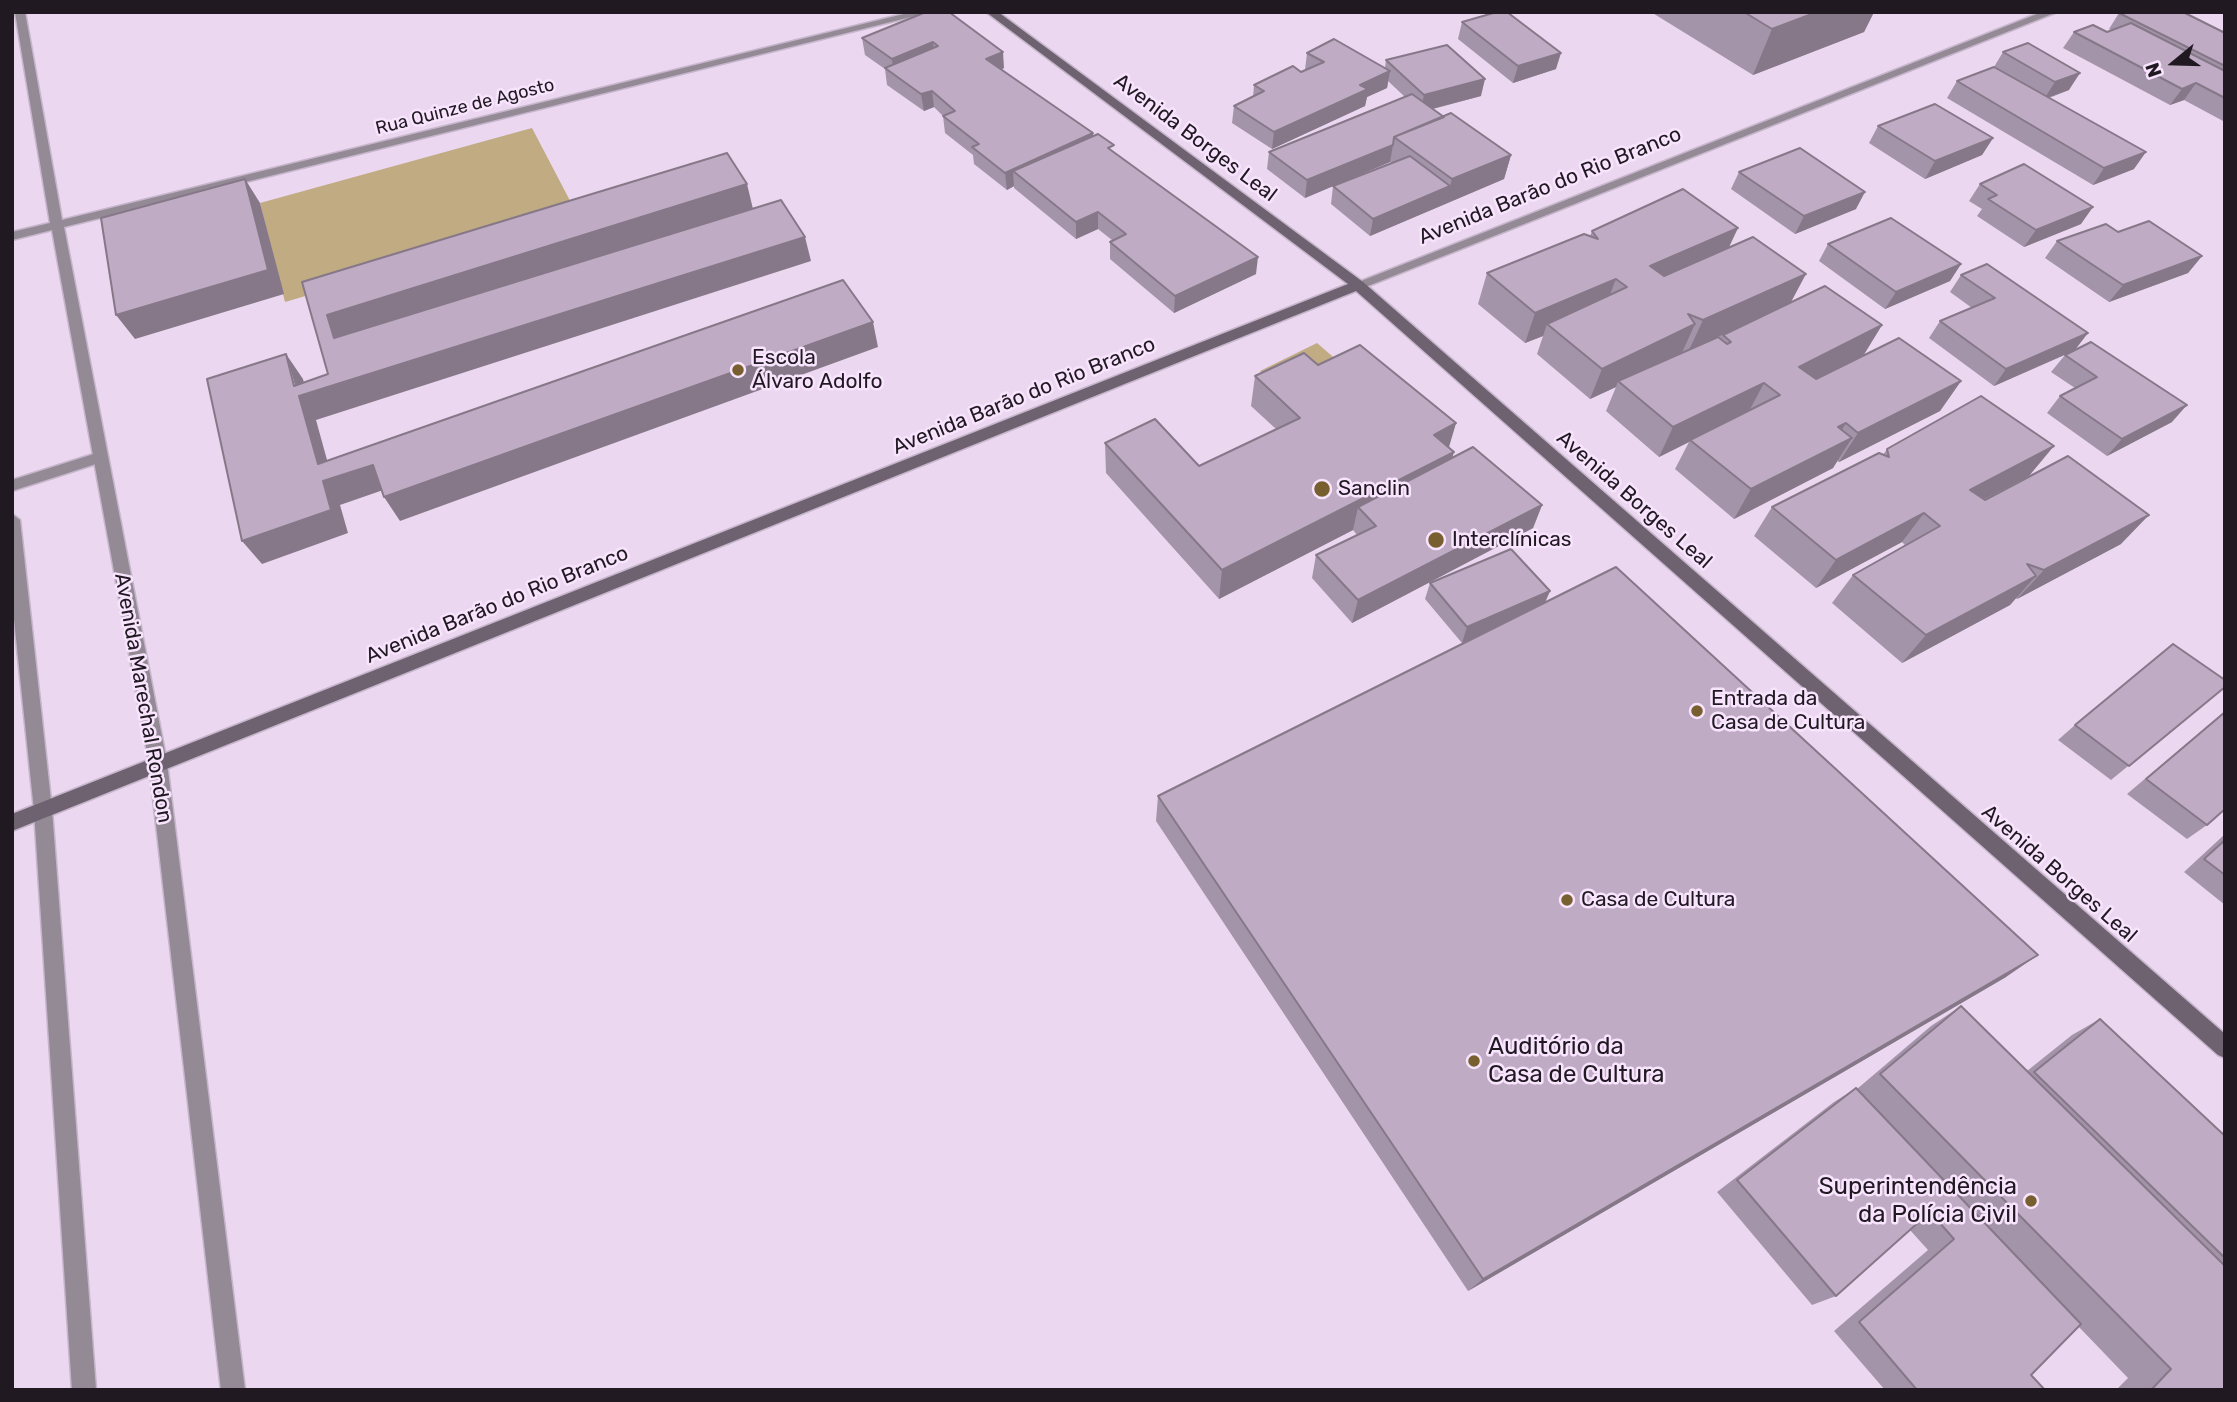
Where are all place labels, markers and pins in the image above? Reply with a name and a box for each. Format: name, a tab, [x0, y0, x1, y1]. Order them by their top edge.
place label: Escola Álvaro Adolfo	[752, 345, 882, 395]
marker: Escola Álvaro Adolfo	[730, 362, 746, 378]
place label: Sanclin	[1338, 476, 1410, 502]
marker: Sanclin	[1312, 479, 1332, 499]
place label: Interclínicas	[1452, 527, 1572, 553]
marker: Interclínicas	[1426, 530, 1446, 550]
place label: Entrada da Casa de Cultura	[1711, 686, 1865, 736]
marker: Entrada da Casa de Cultura	[1689, 703, 1705, 719]
place label: Casa de Cultura	[1581, 887, 1735, 913]
marker: Casa de Cultura	[1559, 892, 1575, 908]
place label: Auditório da Casa de Cultura	[1488, 1033, 1664, 1089]
marker: Auditório da Casa de Cultura	[1466, 1053, 1482, 1069]
place label: Superintendência da Polícia Civil	[1819, 1173, 2017, 1229]
marker: Superintendência da Polícia Civil	[2023, 1193, 2039, 1209]

